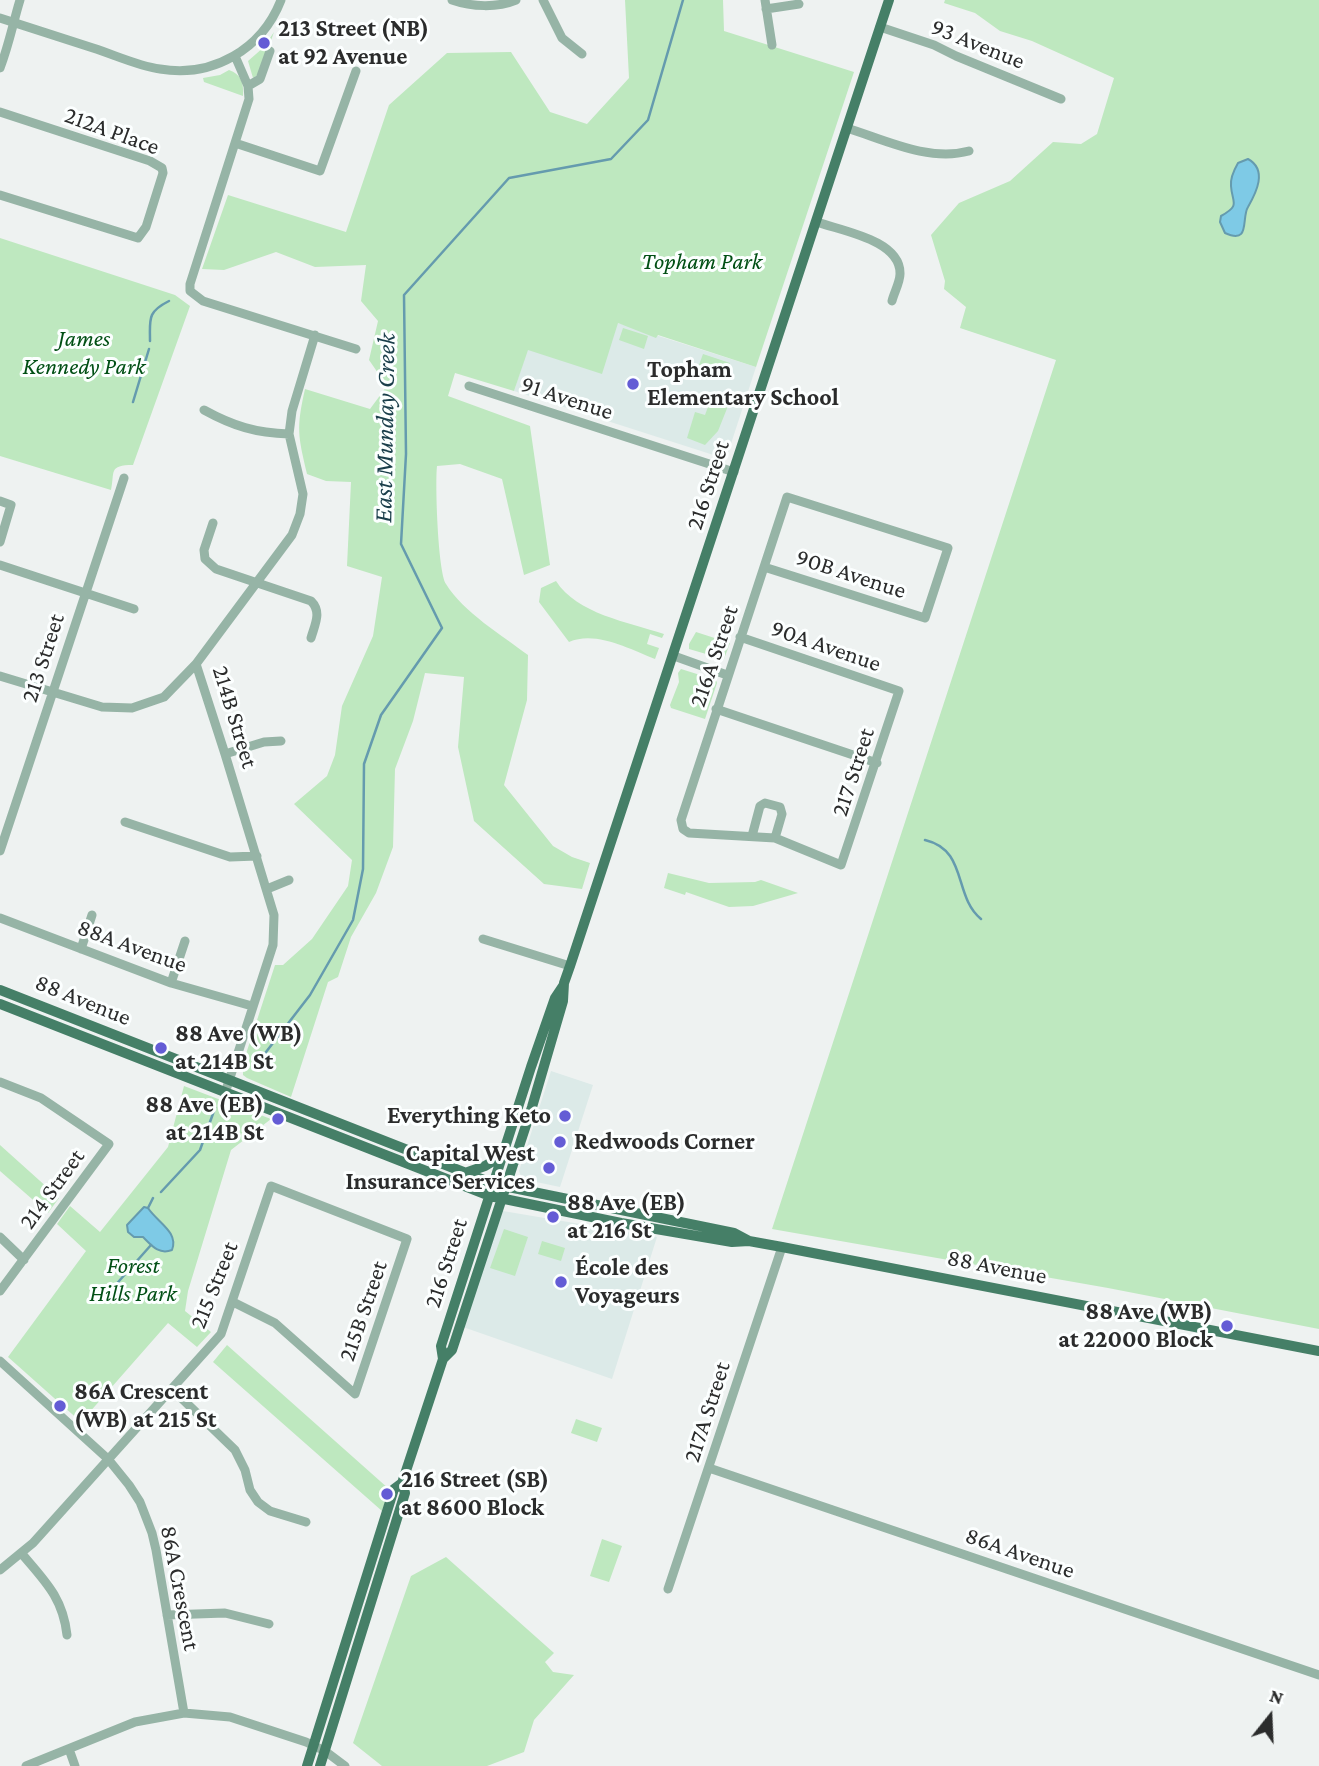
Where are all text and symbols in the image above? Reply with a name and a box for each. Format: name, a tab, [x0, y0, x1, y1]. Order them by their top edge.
street label: 93 Avenue	[927, 12, 1029, 76]
place label: 213 Street (NB) at 92 Avenue	[278, 15, 429, 71]
marker: 213 Street (NB) at 92 Avenue	[256, 35, 272, 51]
street label: 212A Place	[61, 101, 163, 161]
park label: Topham Park	[642, 248, 762, 276]
park label: James Kennedy Park	[22, 325, 146, 381]
water label: East Munday Creek	[368, 333, 402, 523]
place label: Topham Elementary School	[647, 356, 839, 412]
street label: 91 Avenue	[517, 370, 617, 426]
marker: Topham Elementary School	[625, 376, 641, 392]
street label: 216 Street	[680, 437, 736, 533]
street label: 90B Avenue	[792, 543, 910, 605]
street label: 216A Street	[683, 601, 745, 711]
street label: 213 Street	[15, 610, 71, 706]
street label: 90A Avenue	[767, 614, 885, 678]
street label: 214B Street	[206, 662, 264, 772]
street label: 217 Street	[825, 724, 881, 820]
street label: 88A Avenue	[73, 913, 191, 979]
street label: 88 Avenue	[31, 968, 135, 1032]
place label: 88 Ave (WB) at 214B St	[175, 1020, 303, 1076]
marker: 88 Ave (WB) at 214B St	[153, 1040, 169, 1056]
place label: 88 Ave (EB) at 214B St	[145, 1091, 264, 1147]
place label: Everything Keto	[387, 1102, 551, 1130]
marker: Everything Keto	[557, 1108, 573, 1124]
marker: 88 Ave (EB) at 214B St	[270, 1111, 286, 1127]
place label: Redwoods Corner	[574, 1128, 755, 1156]
marker: Redwoods Corner	[552, 1134, 568, 1150]
place label: Capital West Insurance Services	[345, 1140, 535, 1196]
street label: 214 Street	[13, 1143, 91, 1235]
marker: Capital West Insurance Services	[541, 1160, 557, 1176]
place label: 88 Ave (EB) at 216 St	[567, 1189, 686, 1245]
marker: 88 Ave (EB) at 216 St	[545, 1209, 561, 1225]
street label: 216 Street	[418, 1215, 474, 1311]
street label: 215 Street	[184, 1237, 244, 1333]
street label: 88 Avenue	[945, 1243, 1049, 1291]
park label: Forest Hills Park	[89, 1252, 177, 1308]
place label: École des Voyageurs	[575, 1254, 679, 1310]
street label: 215B Street	[332, 1257, 394, 1365]
marker: École des Voyageurs	[553, 1274, 569, 1290]
place label: 88 Ave (WB) at 22000 Block	[1058, 1298, 1213, 1354]
marker: 88 Ave (WB) at 22000 Block	[1219, 1318, 1235, 1334]
street label: 217A Street	[677, 1358, 737, 1466]
place label: 86A Crescent (WB) at 215 St	[74, 1378, 216, 1434]
marker: 86A Crescent (WB) at 215 St	[52, 1398, 68, 1414]
place label: 216 Street (SB) at 8600 Block	[401, 1466, 549, 1522]
marker: 216 Street (SB) at 8600 Block	[379, 1486, 395, 1502]
street label: 86A Avenue	[962, 1521, 1078, 1585]
street label: 86A Crescent	[154, 1523, 206, 1653]
north arrow	[1235, 1682, 1305, 1752]
text: N	[1267, 1685, 1286, 1709]

